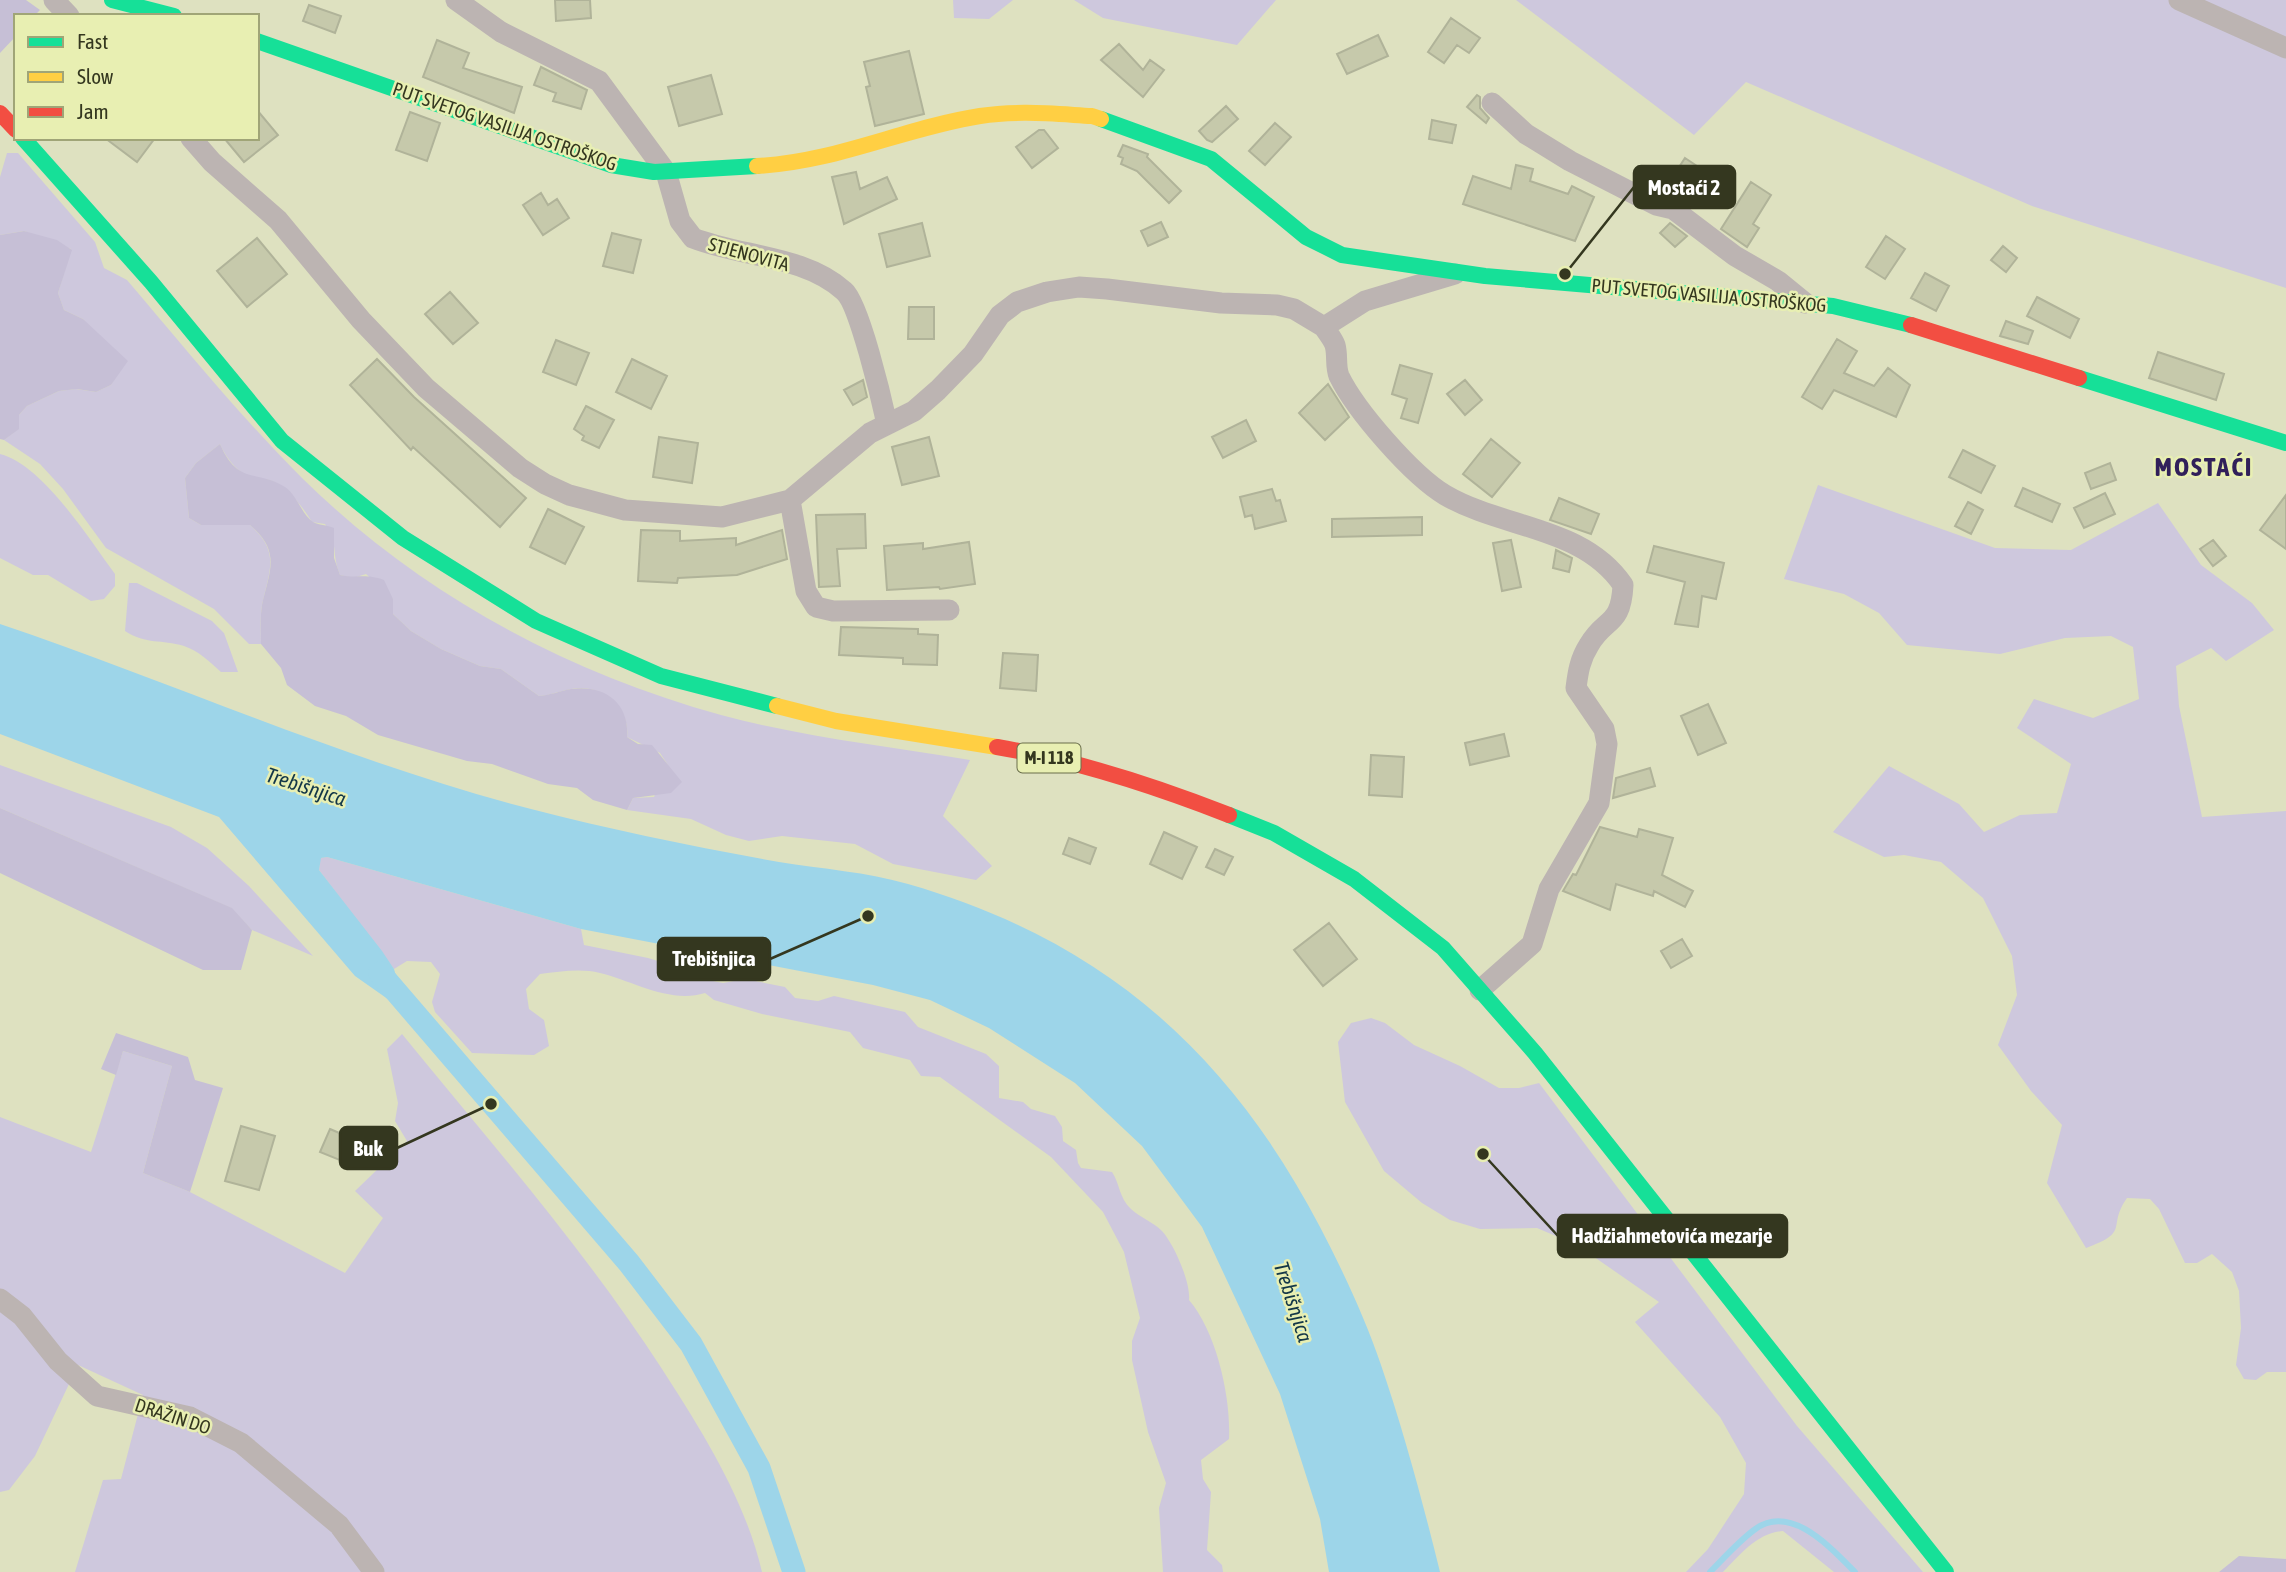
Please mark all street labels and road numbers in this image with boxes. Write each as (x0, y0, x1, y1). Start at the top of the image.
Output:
street label: PUT SVETOG VASILIJA OSTROŠKOG (390, 77, 620, 175)
street label: STJENOVITA (706, 233, 792, 275)
street label: PUT SVETOG VASILIJA OSTROŠKOG (1591, 274, 1827, 316)
road number: M-I 118 (1018, 744, 1080, 772)
street label: DRAŽIN DO (132, 1393, 214, 1439)

